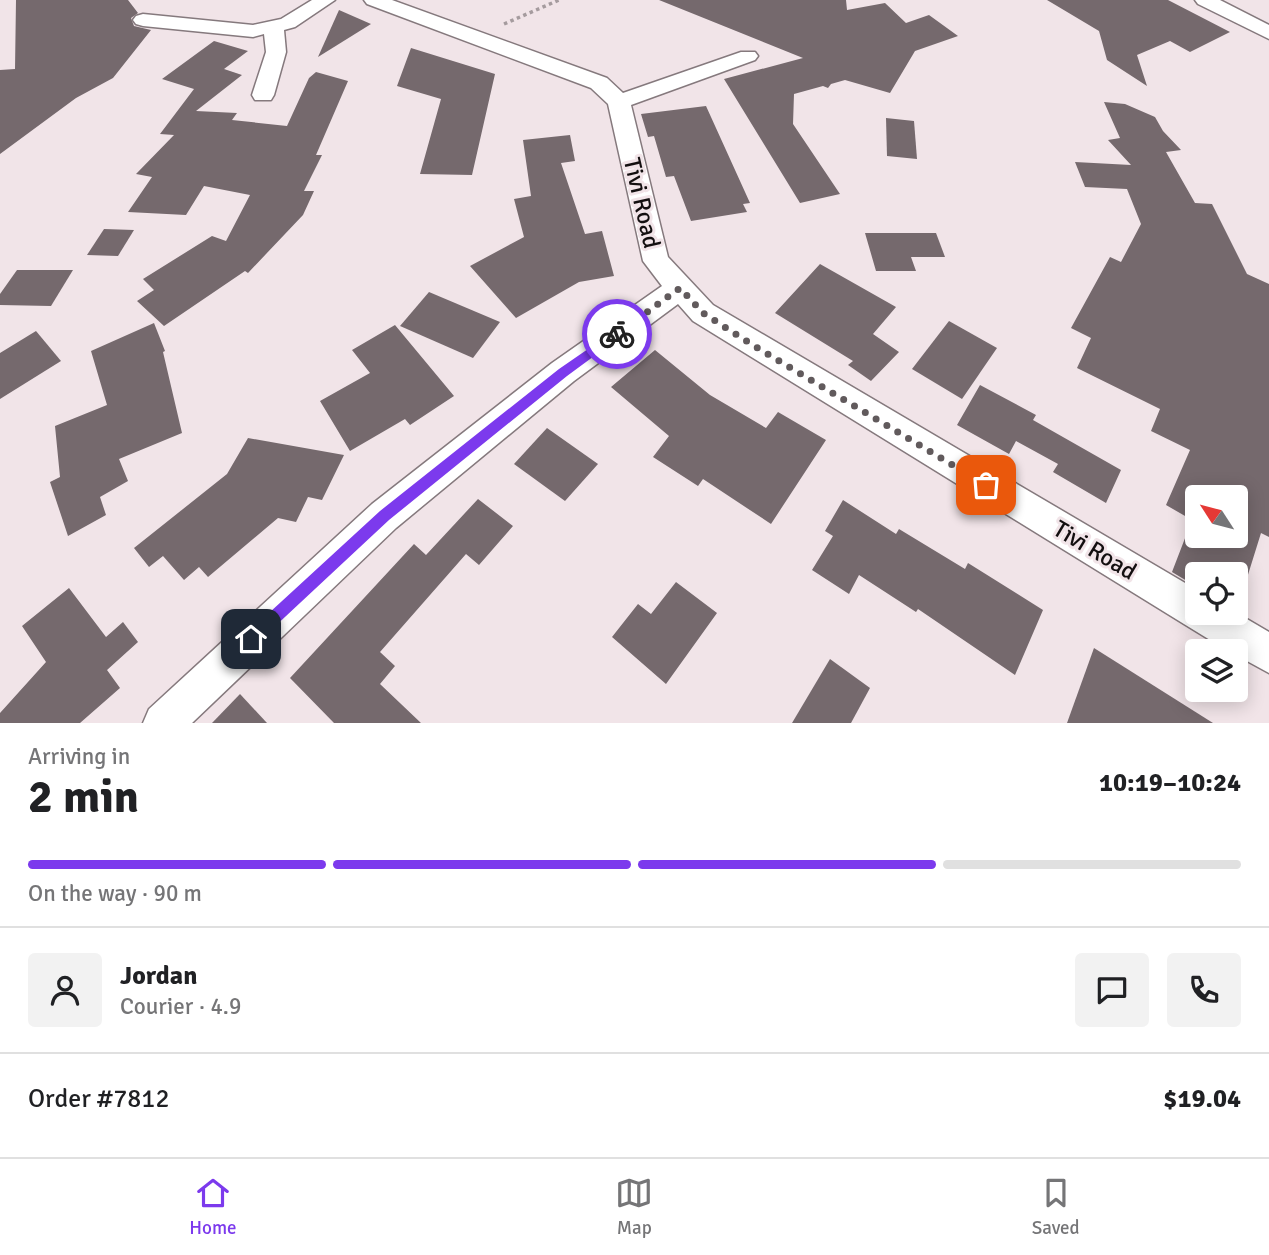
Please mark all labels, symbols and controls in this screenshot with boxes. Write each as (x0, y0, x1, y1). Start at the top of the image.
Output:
street label: Tivi Road (617, 155, 667, 251)
courier (582, 299, 652, 369)
icon: bike (598, 315, 636, 353)
pin (956, 455, 1016, 515)
icon: bag (967, 466, 1005, 504)
north arrow (1185, 485, 1248, 548)
map controls (1185, 485, 1248, 702)
street label: Tivi Road (1048, 513, 1142, 587)
button: locate (1185, 562, 1248, 625)
pin (221, 609, 281, 669)
icon: home (232, 620, 270, 658)
button: layers (1185, 639, 1248, 702)
text: Arriving in (28, 742, 130, 771)
text: 10:19–10:24 (1099, 767, 1241, 799)
text: 2 min (28, 769, 139, 825)
text: On the way · 90 m (28, 879, 202, 908)
button: person (28, 953, 102, 1027)
button: chat (1075, 953, 1149, 1027)
button: phone (1167, 953, 1241, 1027)
text: Jordan (120, 960, 197, 992)
text: Courier · 4.9 (120, 992, 241, 1021)
text: Order #7812 (28, 1083, 169, 1115)
text: $19.04 (1163, 1083, 1241, 1115)
tab: Home (189, 1174, 237, 1240)
tab: Map (615, 1174, 653, 1240)
tab: Saved (1032, 1174, 1080, 1240)

